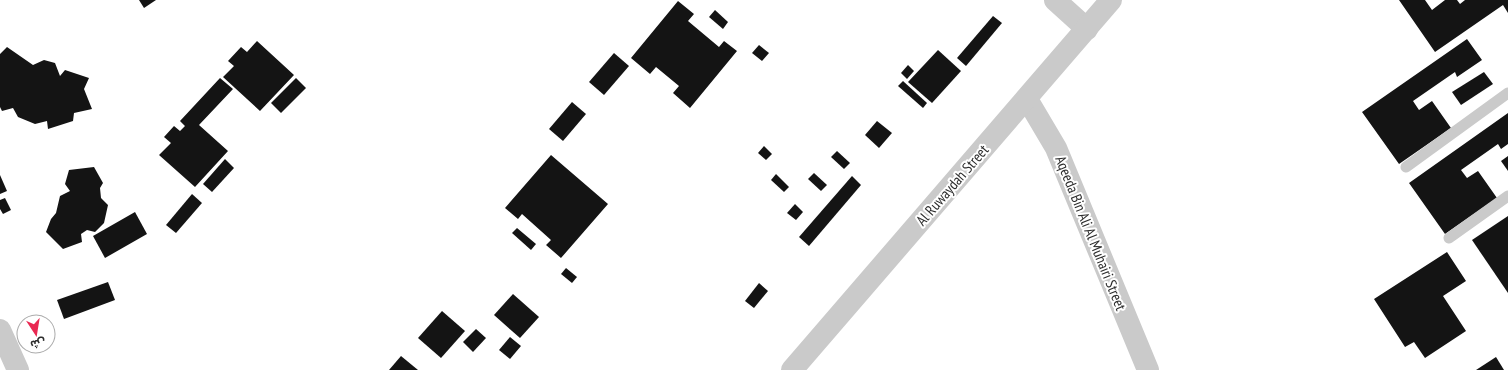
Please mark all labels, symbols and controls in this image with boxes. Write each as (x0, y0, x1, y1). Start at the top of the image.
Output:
street label: Al Ruwaydah Street (912, 141, 992, 229)
street label: Aqeeda Bin Ali Al Muhairi Street (1051, 153, 1131, 313)
north arrow (16, 314, 56, 354)
text: ش (29, 335, 47, 352)

